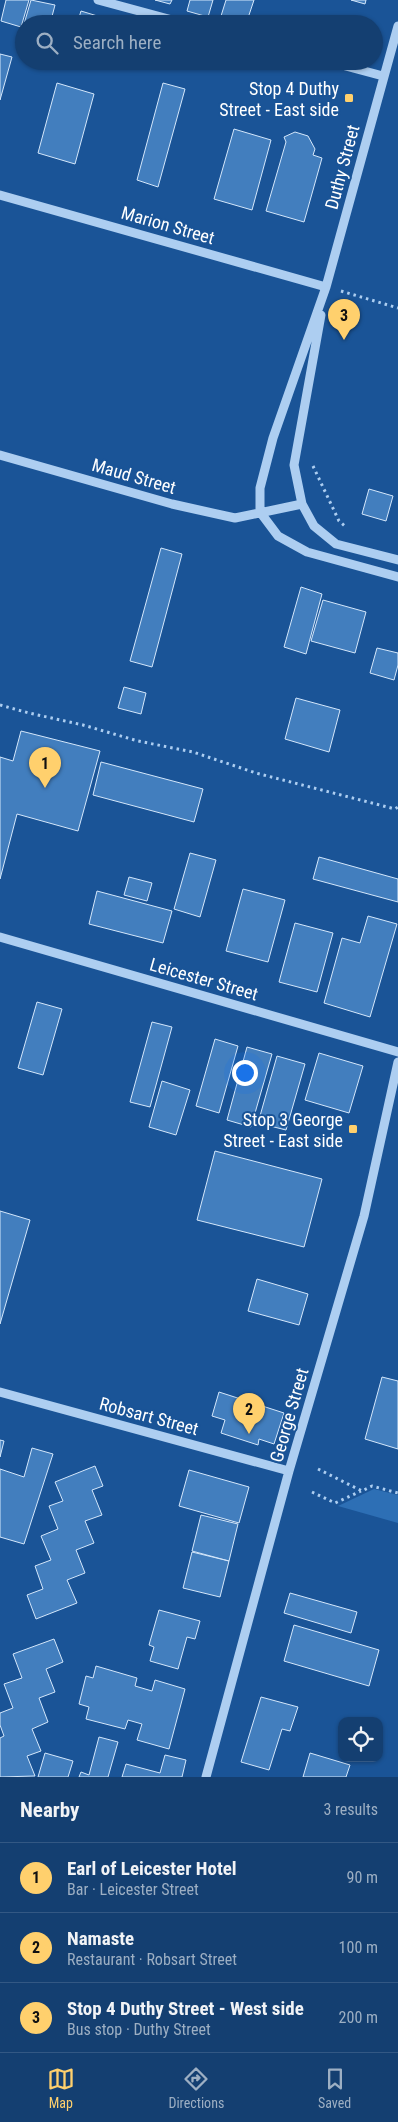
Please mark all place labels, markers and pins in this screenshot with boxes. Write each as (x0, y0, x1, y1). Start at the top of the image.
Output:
place label: Stop 4 Duthy Street - East side (219, 78, 339, 120)
marker: Stop 4 Duthy Street - East side (343, 92, 355, 104)
pin: 3 (328, 299, 360, 340)
pin: 1 (29, 747, 61, 788)
place label: Stop 3 George Street - East side (223, 1109, 343, 1151)
marker: Stop 3 George Street - East side (347, 1123, 359, 1135)
pin: 2 (233, 1393, 265, 1434)

